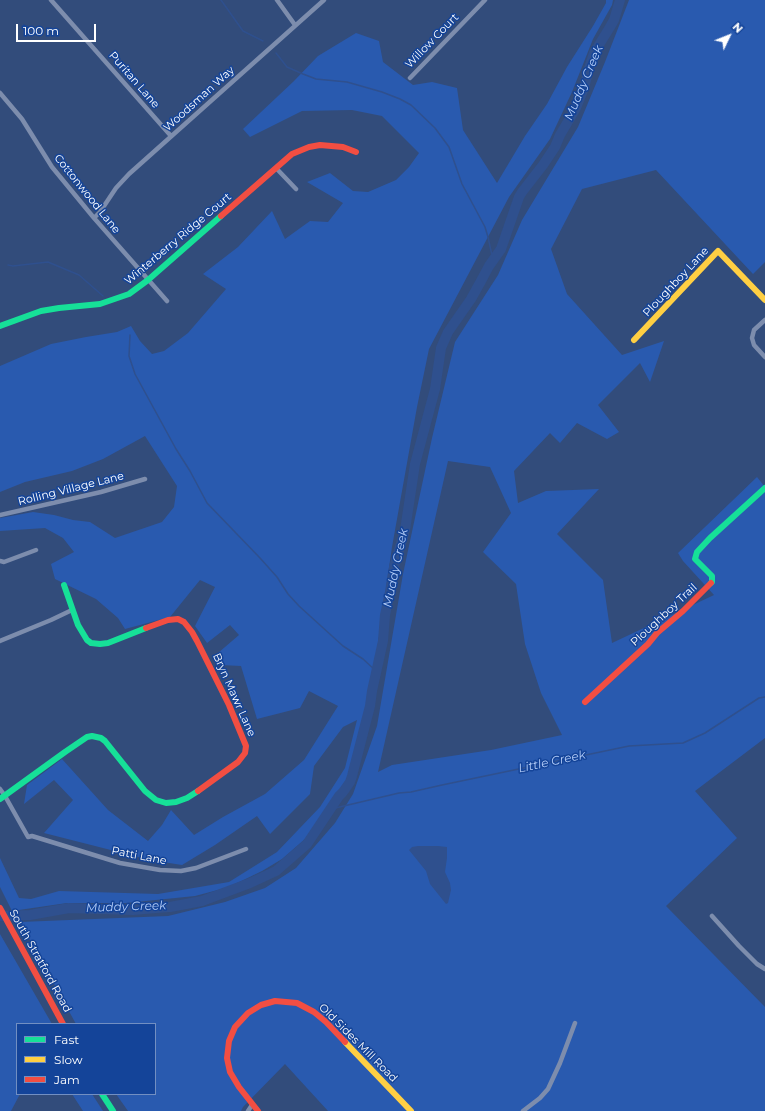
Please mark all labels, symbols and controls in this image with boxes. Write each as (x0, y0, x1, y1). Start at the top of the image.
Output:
street label: Willow Court (403, 11, 461, 71)
scale bar (18, 16, 98, 42)
north arrow (709, 16, 749, 56)
text: N (730, 20, 746, 36)
text: 100 m (23, 23, 59, 38)
water label: Muddy Creek (562, 43, 606, 123)
street label: Puritan Lane (106, 49, 162, 111)
street label: Woodsman Way (161, 64, 237, 134)
street label: Cottonwood Lane (51, 152, 123, 236)
street label: Winterberry Ridge Court (122, 190, 234, 288)
street label: Ploughboy Lane (640, 245, 712, 319)
street label: Rolling Village Lane (17, 469, 125, 509)
water label: Muddy Creek (381, 527, 411, 609)
street label: Ploughboy Trail (628, 581, 700, 649)
street label: Bryn Mawr Lane (210, 651, 258, 739)
water label: Little Creek (517, 748, 587, 776)
street label: Patti Lane (110, 844, 168, 868)
water label: Muddy Creek (86, 898, 166, 916)
street label: South Stratford Road (6, 907, 74, 1015)
street label: Old Sides Mill Road (316, 1001, 400, 1085)
legend (16, 1023, 156, 1095)
text: Fast (54, 1032, 79, 1047)
text: Slow (54, 1052, 83, 1067)
text: Jam (54, 1072, 80, 1087)

